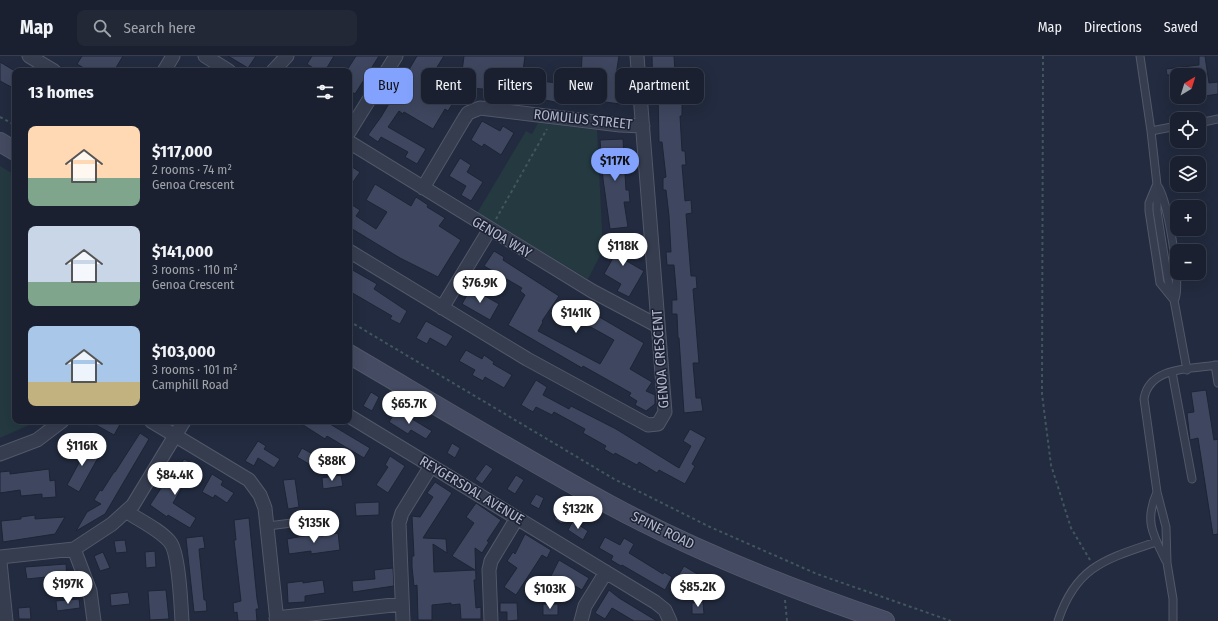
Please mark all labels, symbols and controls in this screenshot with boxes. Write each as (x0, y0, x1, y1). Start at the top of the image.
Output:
search box (77, 10, 357, 46)
text: Map (20, 16, 53, 39)
icon: search (91, 17, 113, 39)
text: Search here (123, 19, 196, 37)
text: Map (1038, 19, 1062, 36)
text: Directions (1084, 19, 1142, 36)
text: Saved (1164, 19, 1198, 36)
chip: Buy (364, 68, 413, 104)
chip: Rent (421, 68, 476, 104)
chip: Filters (484, 68, 546, 104)
chip: New (554, 68, 607, 104)
chip: Apartment (615, 68, 704, 104)
north arrow (1170, 68, 1206, 104)
map controls (1170, 68, 1206, 280)
icon: filters (314, 81, 336, 103)
text: 13 homes (28, 82, 94, 103)
street label: ROMULUS STREET (533, 106, 634, 133)
button: locate (1170, 112, 1206, 148)
text: $117,000 (152, 141, 213, 162)
icon: home (60, 142, 108, 190)
pin: $117K (587, 148, 643, 182)
text: $117K (600, 153, 630, 168)
button: layers (1170, 156, 1206, 192)
text: 2 rooms · 74 m² (152, 162, 232, 177)
text: Genoa Crescent (152, 177, 234, 192)
button: + (1170, 200, 1206, 236)
street label: GENOA WAY (469, 213, 535, 262)
pin: $118K (595, 233, 651, 267)
text: $118K (607, 238, 639, 253)
text: $141,000 (152, 241, 213, 262)
icon: home (60, 242, 108, 290)
button: − (1170, 244, 1206, 280)
text: 3 rooms · 110 m² (152, 262, 238, 277)
pin: $76.9K (447, 270, 513, 304)
text: $76.9K (462, 275, 498, 290)
text: Genoa Crescent (152, 277, 234, 292)
pin: $141K (548, 300, 604, 334)
text: $141K (561, 305, 591, 320)
street label: GENOA CRESCENT (649, 308, 672, 409)
text: $103,000 (152, 341, 216, 362)
icon: home (60, 342, 108, 390)
text: 3 rooms · 101 m² (152, 362, 237, 377)
text: Camphill Road (152, 377, 229, 392)
pin: $65.7K (376, 391, 442, 425)
text: $65.7K (391, 396, 427, 411)
pin: $116K (54, 433, 110, 467)
text: $116K (66, 438, 98, 453)
pin: $88K (308, 448, 356, 482)
text: $88K (318, 453, 346, 468)
street label: REYGERSDAL AVENUE (416, 453, 527, 529)
pin: $84.4K (142, 462, 208, 496)
text: $84.4K (157, 467, 193, 482)
pin: $132K (550, 496, 606, 530)
text: $132K (562, 501, 594, 516)
street label: SPINE ROAD (629, 508, 697, 553)
pin: $135K (286, 510, 342, 544)
text: $135K (298, 515, 330, 530)
pin: $197K (40, 571, 96, 605)
pin: $85.2K (665, 574, 731, 608)
text: $197K (52, 576, 84, 591)
pin: $103K (522, 576, 578, 610)
text: $85.2K (680, 579, 716, 594)
text: $103K (534, 581, 566, 596)

